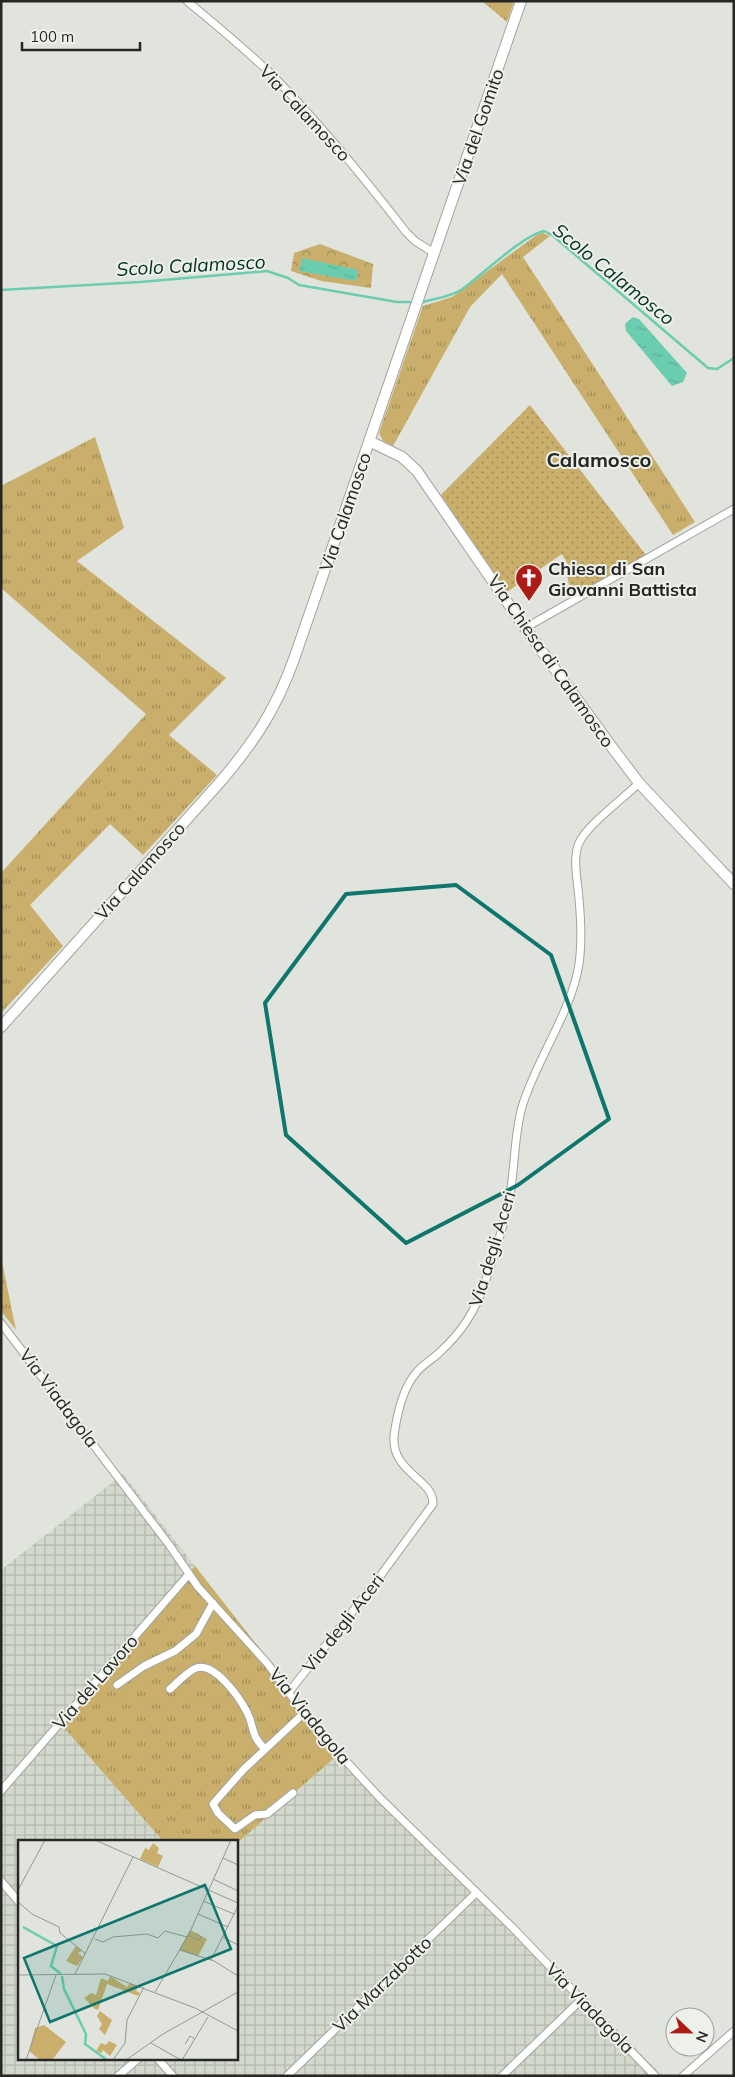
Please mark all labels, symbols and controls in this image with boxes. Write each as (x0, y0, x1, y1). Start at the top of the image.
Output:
scale bar (22, 20, 140, 52)
text: 100 m (30, 27, 74, 46)
street label: Via Calamosco (254, 60, 356, 166)
street label: Via del Gomito (447, 66, 509, 188)
water label: Scolo Calamosco (548, 218, 680, 330)
water label: Scolo Calamosco (116, 249, 266, 281)
district label: Calamosco (547, 447, 652, 472)
street label: Via Calamosco (314, 450, 376, 574)
place label: Chiesa di San Giovanni Battista (548, 557, 697, 601)
church icon: Chiesa di San Giovanni Battista (514, 563, 544, 602)
street label: Via Chiesa di Calamosco (483, 570, 619, 752)
street label: Via Calamosco (90, 817, 190, 925)
street label: Via degli Aceri (464, 1188, 520, 1310)
street label: Via Viadagola (14, 1344, 104, 1452)
street label: Via degli Aceri (297, 1569, 389, 1677)
street label: Via del Lavoro (47, 1630, 143, 1734)
street label: Via Viadagola (264, 1663, 356, 1769)
inset map (18, 1840, 238, 2060)
street label: Via Marzabotto (328, 1931, 436, 2037)
street label: Via Viadagola (541, 1958, 639, 2058)
north arrow (665, 2007, 715, 2057)
text: N (692, 2029, 712, 2045)

